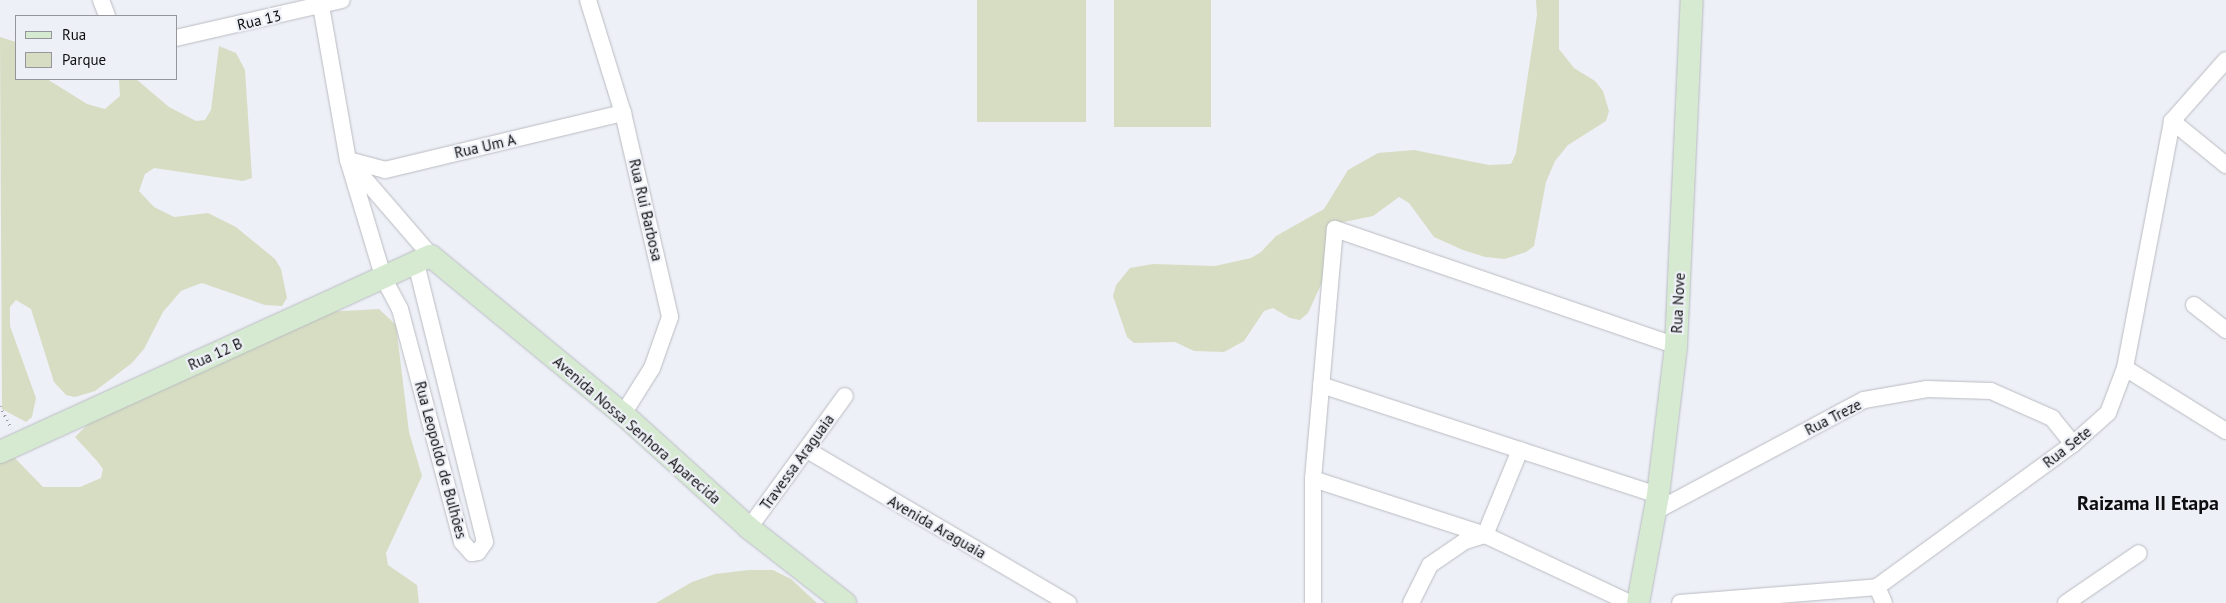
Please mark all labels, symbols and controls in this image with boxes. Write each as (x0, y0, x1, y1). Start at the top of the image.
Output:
street label: Rua 13 (235, 6, 283, 34)
legend (15, 15, 178, 80)
text: Rua (62, 25, 86, 44)
text: Parque (62, 50, 106, 69)
street label: Rua Um A (452, 130, 518, 162)
street label: Rua Rui Barbosa (625, 157, 667, 263)
street label: Rua Nove (1667, 272, 1689, 334)
street label: Rua 12 B (185, 334, 245, 374)
street label: Avenida Nossa Senhora Aparecida (549, 352, 725, 508)
street label: Rua Leopoldo de Bulhões (411, 379, 471, 541)
street label: Rua Treze (1801, 395, 1865, 439)
street label: Travessa Araguaia (756, 410, 838, 514)
street label: Rua Sete (2039, 423, 2095, 471)
street label: Avenida Araguaia (884, 491, 990, 563)
district label: Raizama II Etapa (2077, 491, 2219, 515)

